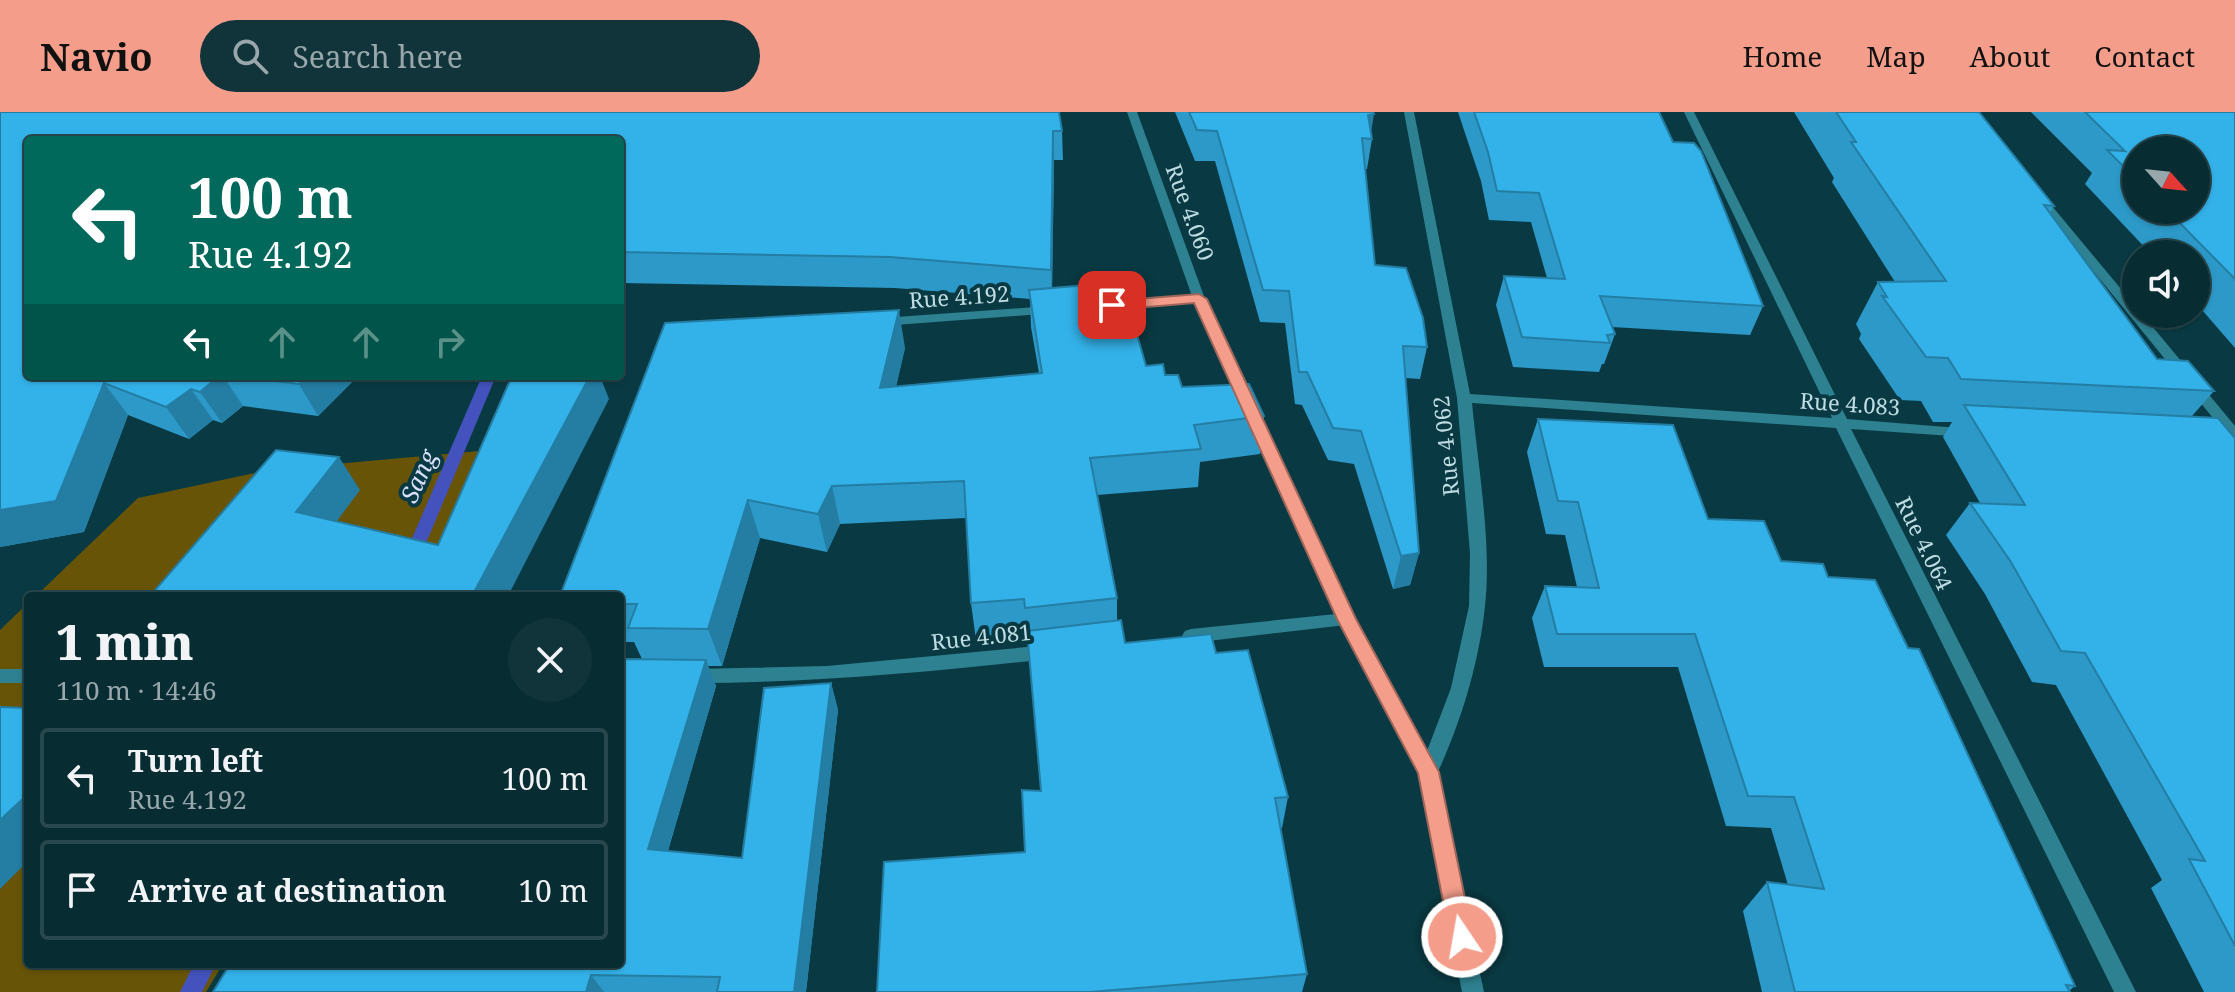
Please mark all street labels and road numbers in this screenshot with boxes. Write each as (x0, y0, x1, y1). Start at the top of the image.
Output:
street label: Rue 4.060 (1160, 160, 1222, 264)
street label: Rue 4.192 (908, 278, 1010, 314)
street label: Rue 4.083 (1799, 385, 1901, 421)
street label: Rue 4.062 (1425, 394, 1465, 498)
street label: Rue 4.064 (1889, 491, 1961, 595)
street label: Rue 4.081 (929, 616, 1033, 656)

